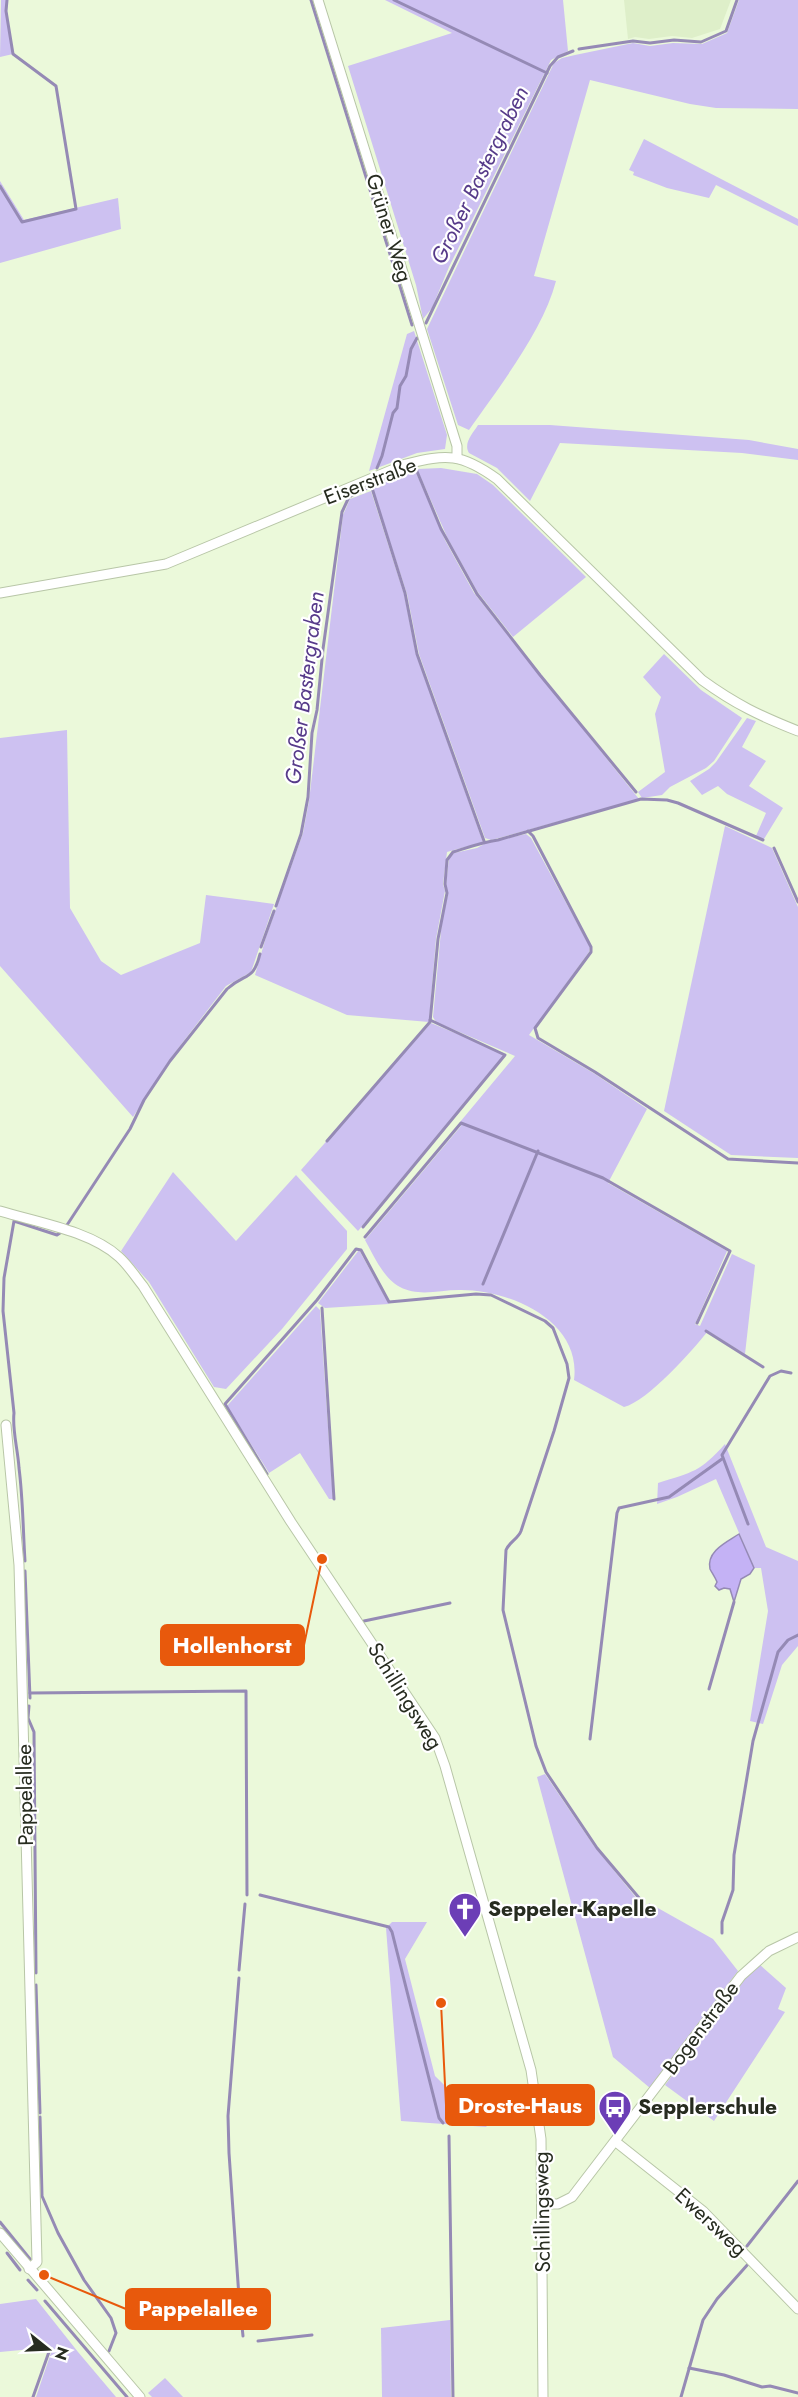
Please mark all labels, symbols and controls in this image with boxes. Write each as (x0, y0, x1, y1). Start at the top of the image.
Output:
water label: Großer Bastergraben (422, 81, 536, 269)
street label: Grüner Weg (358, 170, 420, 286)
street label: Eiserstraße (319, 450, 421, 512)
water label: Großer Bastergraben (276, 590, 332, 786)
callout: Hollenhorst (161, 1625, 304, 1665)
text: Hollenhorst (173, 1629, 291, 1661)
street label: Schillingsweg (360, 1637, 450, 1755)
street label: Pappelallee (9, 1744, 41, 1846)
church icon: Seppeler-Kapelle (447, 1891, 483, 1938)
place label: Seppeler-Kapelle (488, 1894, 656, 1924)
street label: Bogenstraße (656, 1975, 746, 2081)
callout: Droste-Haus (446, 2085, 594, 2125)
text: Droste-Haus (458, 2089, 582, 2121)
bus stop icon: Sepplerschule (597, 2089, 633, 2136)
place label: Sepplerschule (638, 2092, 777, 2122)
street label: Schillingsweg (526, 2151, 558, 2273)
street label: Ewersweg (668, 2181, 754, 2263)
callout: Pappelallee (126, 2289, 270, 2329)
text: Pappelallee (138, 2292, 258, 2324)
north arrow (18, 2319, 78, 2379)
text: N (49, 2344, 75, 2363)

